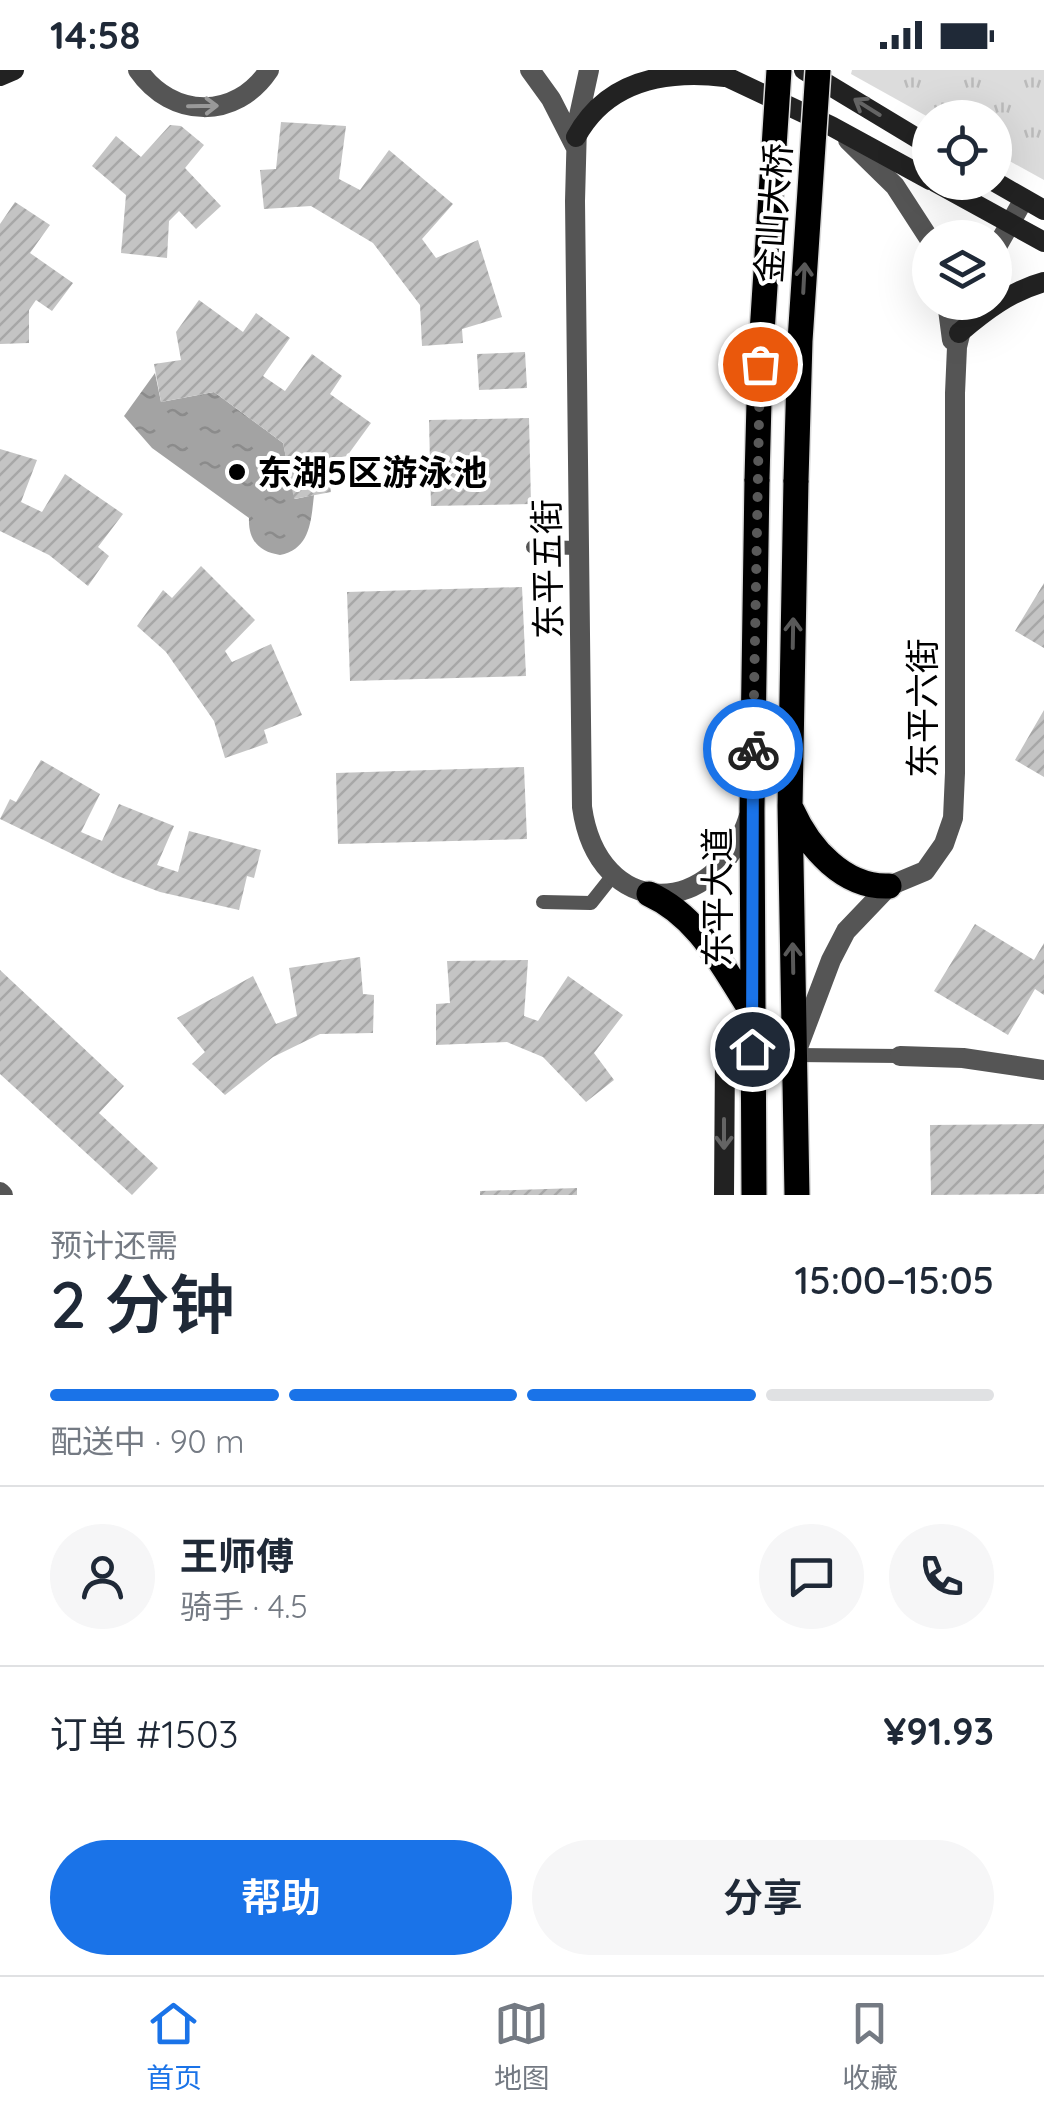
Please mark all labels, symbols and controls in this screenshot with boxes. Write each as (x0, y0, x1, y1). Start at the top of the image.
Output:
text: 14:58 (50, 11, 140, 59)
one-way arrow (187, 97, 219, 116)
one-way arrow (854, 97, 882, 118)
map controls (912, 100, 1012, 320)
button: locate (912, 100, 1012, 200)
street label: 金山大桥 (746, 142, 800, 284)
button: layers (912, 220, 1012, 320)
one-way arrow (795, 263, 814, 295)
pin (718, 322, 803, 407)
icon: bag (733, 337, 788, 392)
place label: 东湖5区游泳池 (257, 450, 487, 494)
marker: 东湖5区游泳池 (226, 461, 248, 483)
street label: 东平五街 (524, 499, 570, 639)
one-way arrow (784, 617, 802, 650)
street label: 东平六街 (900, 638, 944, 778)
courier (703, 699, 803, 799)
icon: bike (726, 722, 781, 777)
street label: 东平大道 (695, 827, 739, 967)
one-way arrow (784, 942, 803, 974)
pin (710, 1007, 795, 1092)
icon: home (725, 1022, 780, 1077)
one-way arrow (714, 1118, 734, 1150)
text: 预计还需 (50, 1225, 178, 1265)
text: 15:00–15:05 (795, 1256, 994, 1304)
text: 2 分钟 (50, 1263, 235, 1344)
text: 配送中 · 90 m (50, 1421, 245, 1461)
button: person (50, 1524, 155, 1629)
button: chat (759, 1524, 864, 1629)
button: phone (889, 1524, 994, 1629)
text: 王师傅 (180, 1532, 294, 1580)
text: 骑手 · 4.5 (180, 1586, 308, 1626)
text: ¥91.93 (884, 1707, 994, 1755)
text: 订单 #1503 (50, 1710, 239, 1758)
button: 帮助 (50, 1840, 512, 1955)
button: 分享 (532, 1840, 994, 1955)
tab: 首页 (146, 1996, 202, 2096)
tab: 地图 (494, 1996, 550, 2096)
tab: 收藏 (842, 1996, 898, 2096)

